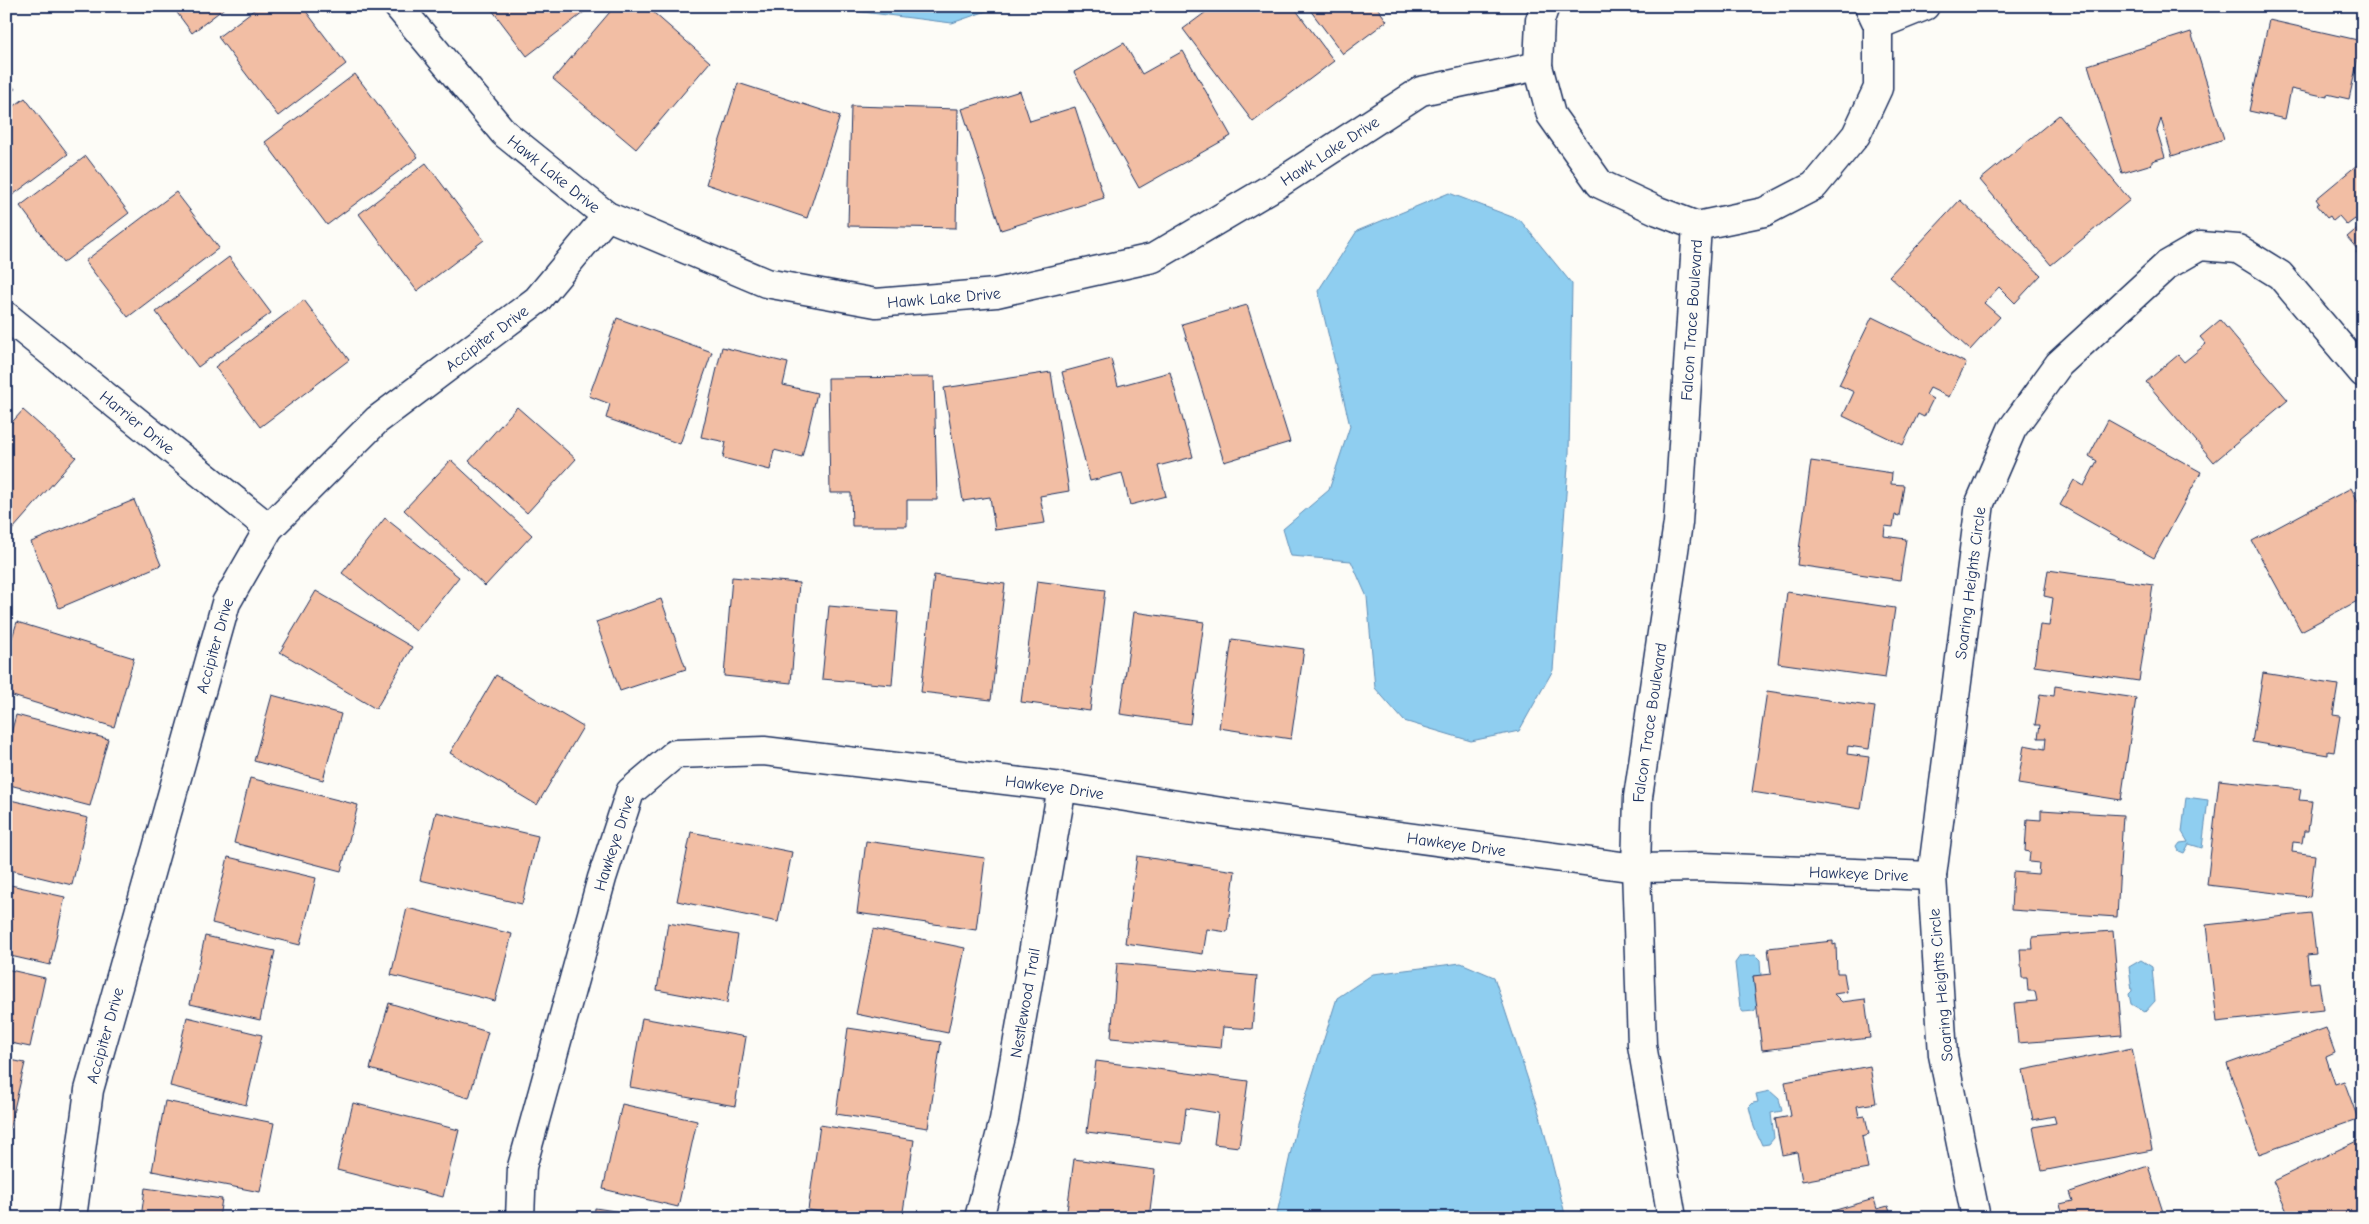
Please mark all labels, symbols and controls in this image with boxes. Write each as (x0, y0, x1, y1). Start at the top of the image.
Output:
street label: Hawk Lake Drive (1277, 113, 1383, 190)
street label: Hawk Lake Drive (504, 132, 604, 217)
street label: Falcon Trace Boulevard (1678, 239, 1706, 401)
street label: Hawk Lake Drive (886, 284, 1003, 312)
street label: Accipiter Drive (442, 302, 532, 376)
street label: Harrier Drive (96, 387, 178, 458)
street label: Soaring Heights Circle (1952, 506, 1989, 661)
street label: Accipiter Drive (193, 594, 237, 696)
street label: Falcon Trace Boulevard (1630, 641, 1670, 803)
street label: Hawkeye Drive (1004, 772, 1105, 803)
street label: Hawkeye Drive (591, 793, 638, 893)
street label: Hawkeye Drive (1406, 829, 1507, 860)
street label: Hawkeye Drive (1809, 863, 1909, 885)
street label: Soaring Heights Circle (1925, 908, 1957, 1062)
street label: Nestlewood Trail (1007, 947, 1044, 1059)
street label: Accipiter Drive (83, 985, 127, 1086)

